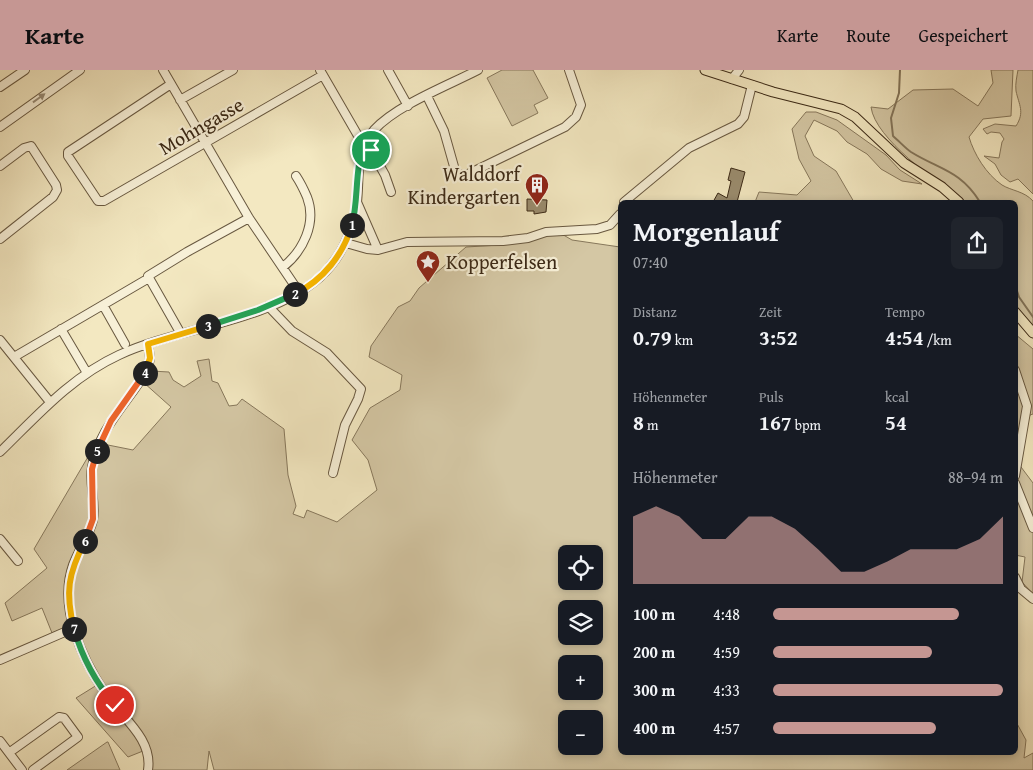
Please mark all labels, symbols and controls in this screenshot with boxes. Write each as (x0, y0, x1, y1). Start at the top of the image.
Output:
text: Karte (25, 18, 84, 53)
text: Karte (777, 22, 818, 49)
text: Route (846, 22, 891, 49)
text: Gespeichert (919, 22, 1008, 49)
street label: Mohngasse (153, 90, 249, 162)
one-way arrow (32, 92, 45, 103)
pin (350, 129, 392, 171)
icon: arrive (357, 136, 385, 164)
place label: Walddorf Kindergarten (408, 159, 523, 211)
building icon: Walddorf Kindergarten (524, 172, 550, 206)
text: Morgenlauf (633, 210, 779, 251)
pin: 1 (340, 212, 364, 238)
text: 1 (349, 215, 356, 235)
button: share (951, 217, 1003, 269)
place label: Kopperfelsen (446, 247, 557, 276)
place icon: Kopperfelsen (415, 249, 441, 283)
text: 07:40 (633, 250, 668, 274)
pin: 2 (282, 282, 308, 306)
text: 2 (292, 284, 299, 304)
text: Distanz (633, 302, 677, 322)
text: Zeit (759, 302, 782, 322)
text: Tempo (885, 302, 925, 322)
pin: 3 (196, 314, 220, 338)
text: 3 (205, 316, 212, 336)
text: 0.79 (633, 322, 672, 353)
text: 3:52 (759, 322, 798, 353)
text: 4:54 (885, 322, 924, 353)
text: km (672, 330, 693, 350)
text: /km (924, 330, 952, 350)
pin: 4 (132, 360, 158, 386)
text: 4 (142, 363, 149, 383)
text: Höhenmeter (633, 387, 707, 407)
text: Puls (759, 387, 784, 407)
text: kcal (885, 387, 909, 407)
text: 8 (633, 407, 644, 438)
text: 167 (759, 407, 792, 438)
text: 54 (885, 407, 907, 438)
text: m (644, 415, 658, 435)
text: bpm (792, 415, 821, 435)
pin: 5 (84, 438, 110, 464)
text: 5 (94, 441, 101, 461)
text: Höhenmeter (633, 465, 718, 489)
text: 88–94 m (948, 465, 1003, 489)
pin: 6 (72, 528, 98, 554)
text: 6 (82, 531, 89, 551)
map controls (558, 545, 603, 755)
button: locate (558, 545, 603, 590)
button: layers (558, 600, 603, 645)
text: 100 m (633, 602, 675, 626)
text: 4:48 (713, 602, 740, 626)
pin: 7 (62, 616, 86, 642)
text: 7 (71, 619, 78, 639)
text: 200 m (633, 640, 675, 664)
text: 4:59 (713, 640, 740, 664)
button: + (558, 655, 603, 700)
text: 300 m (633, 678, 675, 702)
text: 4:33 (713, 678, 740, 702)
pin (94, 684, 136, 726)
icon: check (101, 691, 129, 719)
button: − (558, 710, 603, 755)
text: 400 m (633, 716, 675, 740)
text: 4:57 (713, 716, 740, 740)

